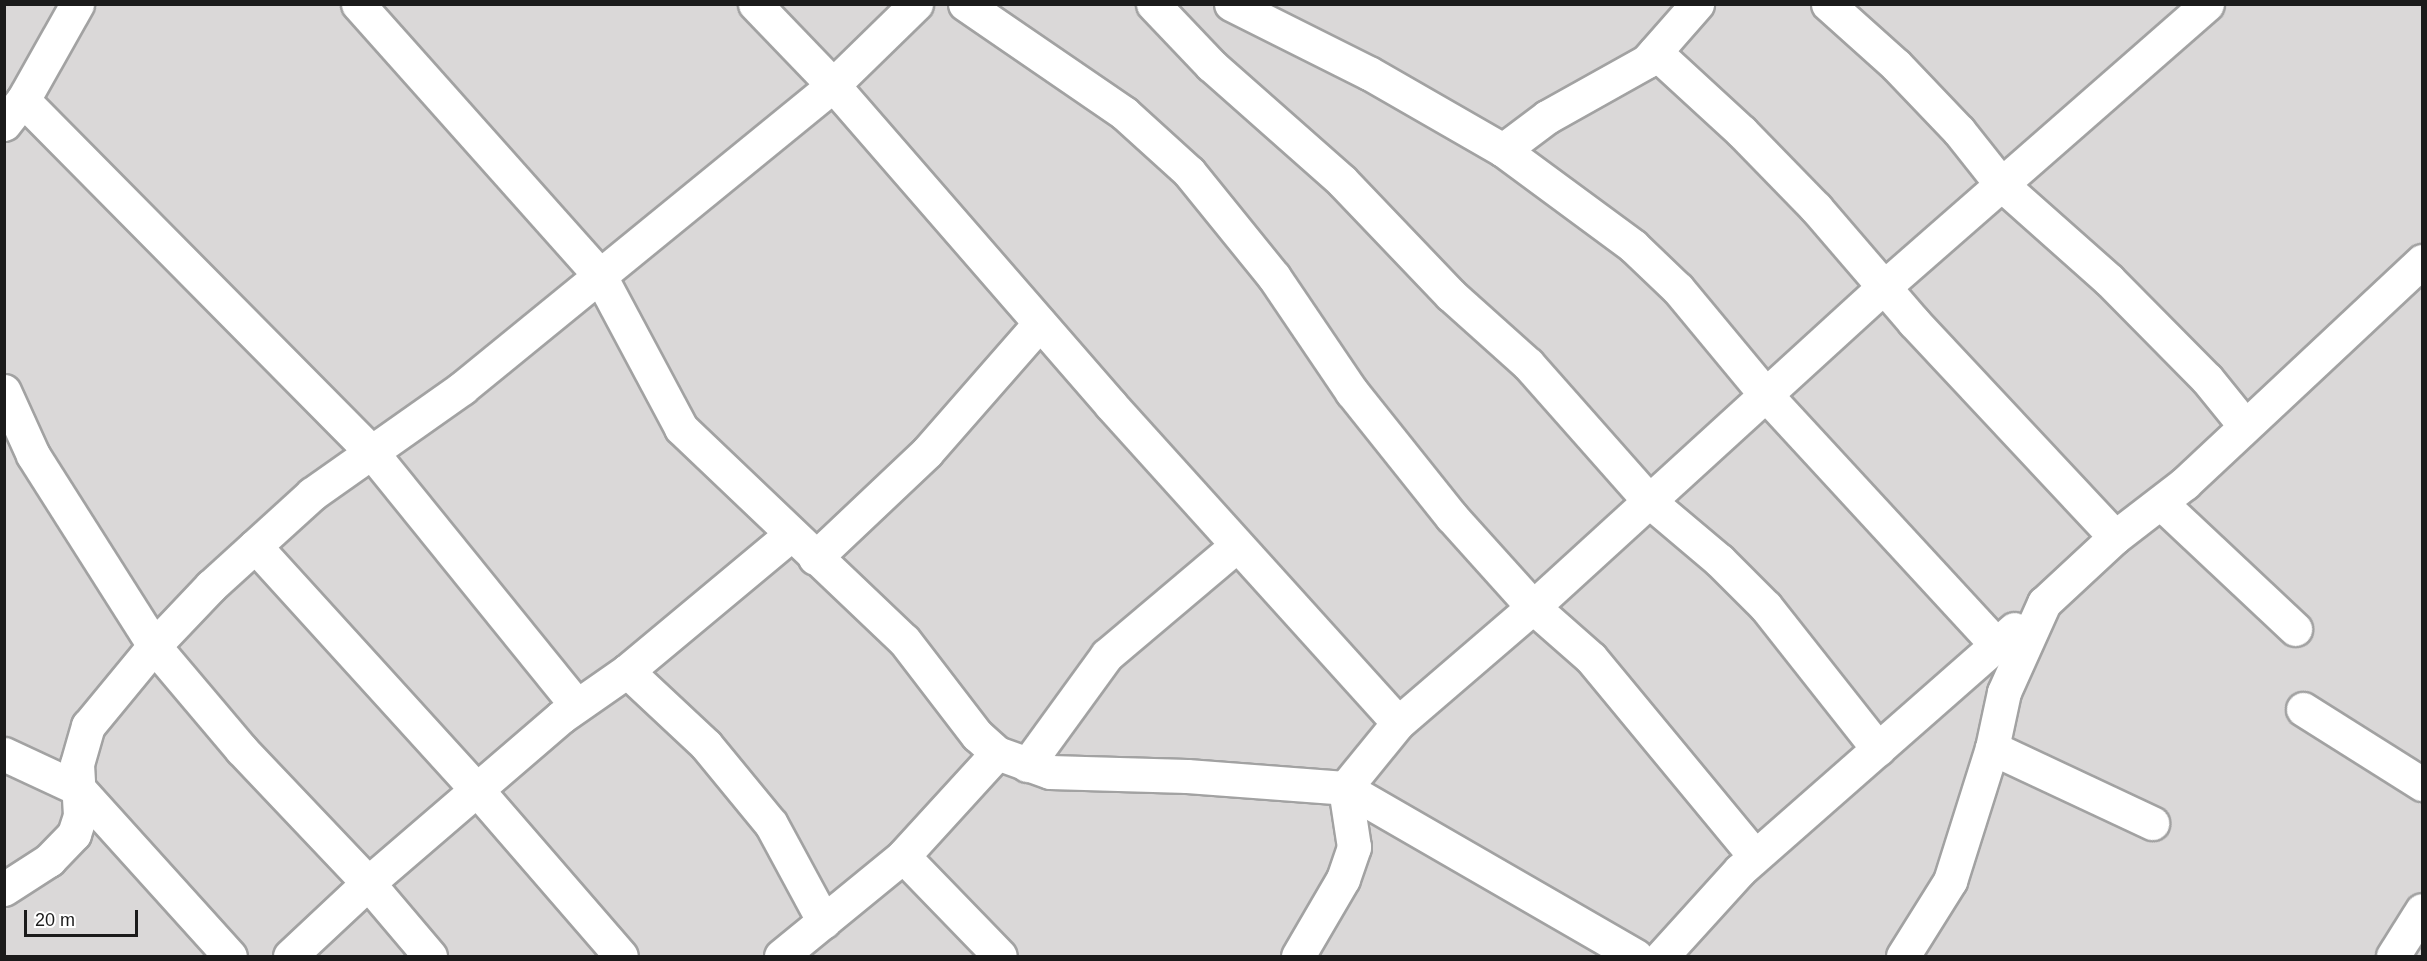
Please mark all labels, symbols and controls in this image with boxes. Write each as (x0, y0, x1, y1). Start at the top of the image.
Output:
scale bar (27, 898, 141, 936)
text: 20 m (35, 910, 75, 930)

